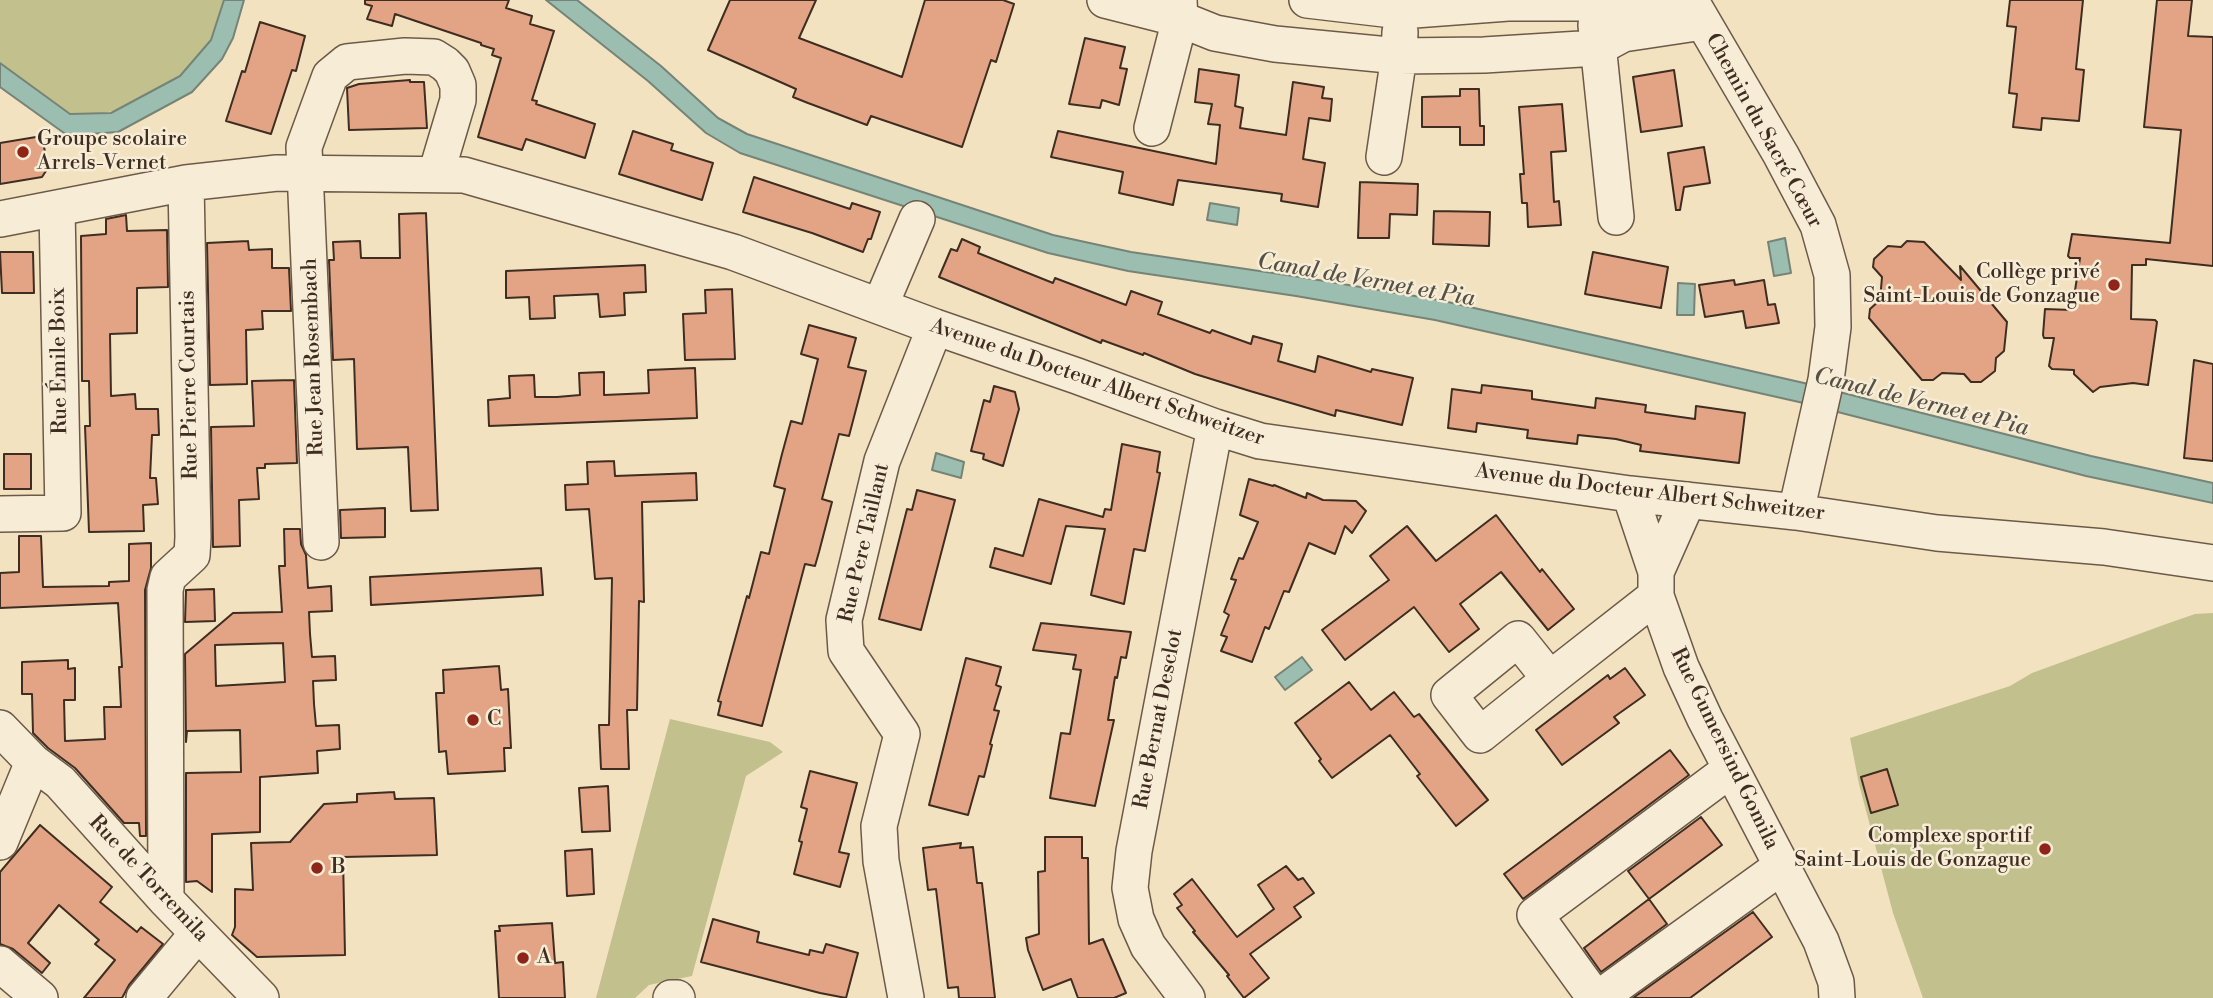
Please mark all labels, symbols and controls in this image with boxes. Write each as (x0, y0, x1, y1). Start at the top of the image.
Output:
street label: Chemin du Sacré Cœur (1699, 29, 1827, 233)
place label: Groupe scolaire Arrels-Vernet (37, 127, 187, 177)
marker: Groupe scolaire Arrels-Vernet (15, 144, 31, 160)
water label: Canal de Vernet et Pia (1255, 248, 1477, 314)
street label: Rue Jean Rosembach (298, 257, 330, 457)
place label: Collège privé Saint-Louis de Gonzague (1863, 260, 2100, 310)
marker: Collège privé Saint-Louis de Gonzague (2106, 277, 2122, 293)
street label: Rue Émile Boix (46, 288, 74, 434)
street label: Rue Pierre Courtais (176, 290, 204, 480)
street label: Avenue du Docteur Albert Schweitzer (926, 314, 1268, 452)
water label: Canal de Vernet et Pia (1811, 363, 2031, 443)
street label: Avenue du Docteur Albert Schweitzer (1474, 459, 1826, 527)
street label: Rue Pere Taillant (834, 461, 896, 625)
street label: Rue Bernat Desclot (1129, 627, 1189, 811)
street label: Rue Gumersind Gomila (1664, 644, 1784, 854)
place label: C (487, 707, 501, 733)
marker: C (465, 712, 481, 728)
street label: Rue de Torremila (83, 810, 213, 948)
place label: Complexe sportif Saint-Louis de Gonzague (1794, 824, 2031, 874)
marker: Complexe sportif Saint-Louis de Gonzague (2037, 841, 2053, 857)
place label: B (331, 855, 346, 881)
marker: B (309, 860, 325, 876)
place label: A (537, 945, 551, 971)
marker: A (515, 950, 531, 966)

